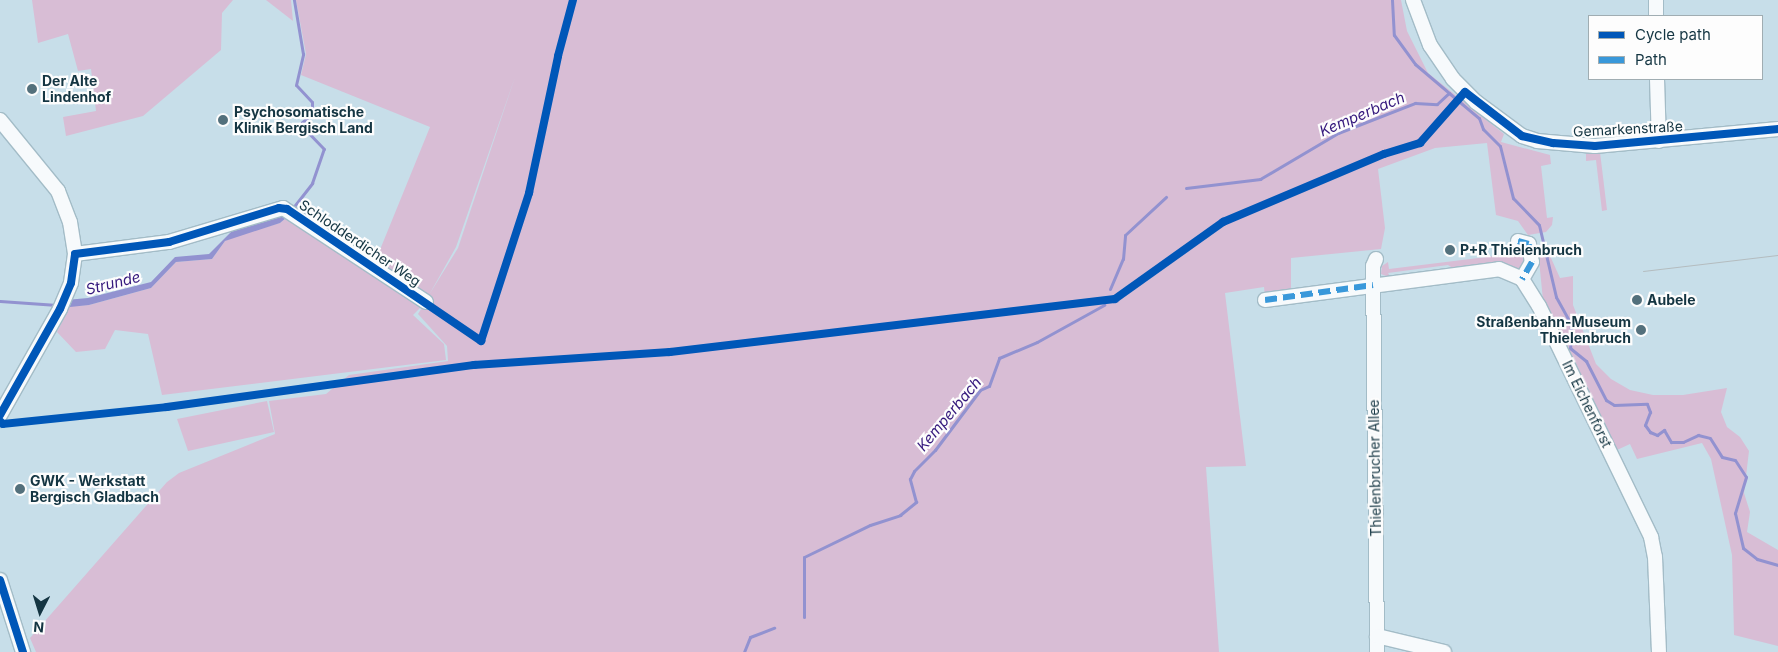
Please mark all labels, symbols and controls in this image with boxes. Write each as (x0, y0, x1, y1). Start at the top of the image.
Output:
legend (1588, 15, 1763, 80)
text: Cycle path (1635, 25, 1711, 44)
text: Path (1635, 50, 1667, 69)
place label: Der Alte Lindenhof (42, 73, 111, 105)
marker: Der Alte Lindenhof (26, 83, 38, 95)
water label: Kemperbach (1317, 88, 1407, 140)
place label: Psychosomatische Klinik Bergisch Land (234, 104, 373, 136)
marker: Psychosomatische Klinik Bergisch Land (216, 113, 230, 127)
street label: Gemarkenstraße (1573, 118, 1683, 140)
street label: Schlodderdicher Weg (296, 196, 424, 290)
place label: P+R Thielenbruch (1460, 242, 1582, 258)
marker: P+R Thielenbruch (1444, 244, 1456, 256)
water label: Strunde (84, 268, 142, 298)
place label: Aubele (1647, 292, 1695, 308)
marker: Aubele (1631, 294, 1643, 306)
place label: Straßenbahn-Museum Thielenbruch (1476, 314, 1631, 347)
marker: Straßenbahn-Museum Thielenbruch (1635, 324, 1647, 336)
street label: Im Eichenforst (1559, 358, 1615, 450)
water label: Kemperbach (913, 373, 985, 455)
street label: Thielenbrucher Allee (1365, 399, 1385, 537)
place label: GWK - Werkstatt Bergisch Gladbach (30, 473, 159, 506)
marker: GWK - Werkstatt Bergisch Gladbach (14, 483, 26, 495)
north arrow (15, 587, 65, 637)
text: N (33, 619, 45, 636)

